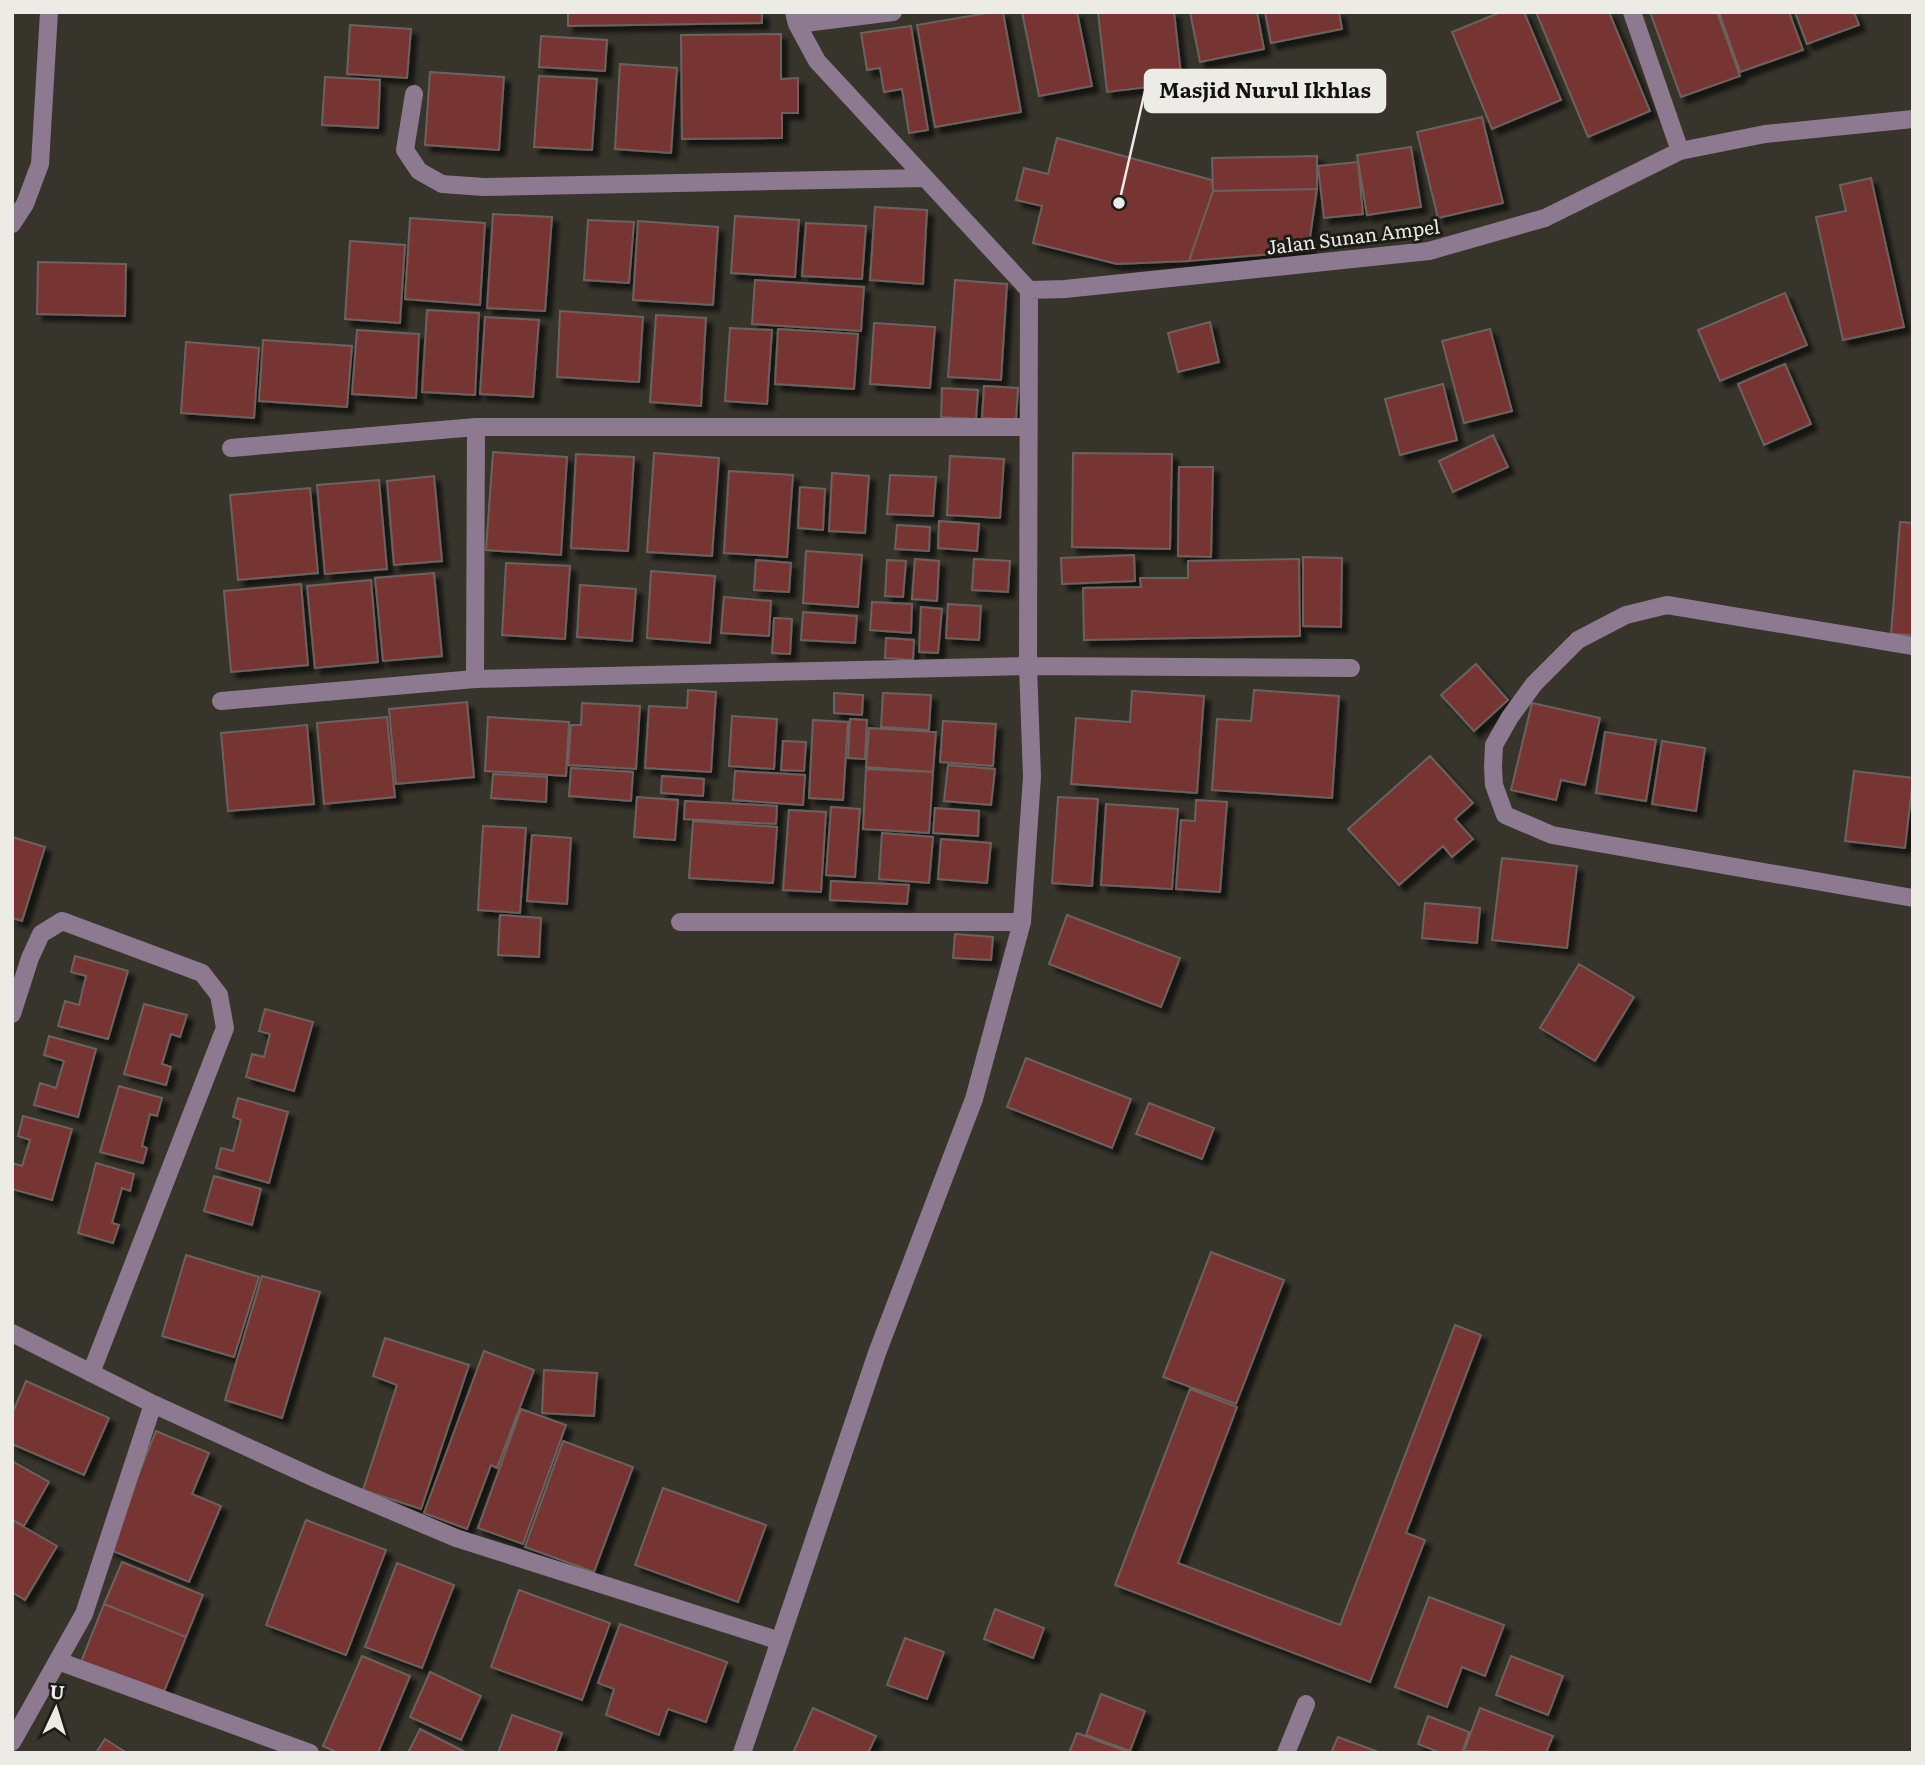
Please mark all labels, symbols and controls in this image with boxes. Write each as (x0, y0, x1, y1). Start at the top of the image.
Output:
callout: Masjid Nurul Ikhlas (1145, 70, 1385, 112)
text: Masjid Nurul Ikhlas (1159, 73, 1371, 104)
street label: Jalan Sunan Ampel (1265, 211, 1441, 261)
north arrow (21, 1674, 91, 1744)
text: U (49, 1677, 66, 1706)

